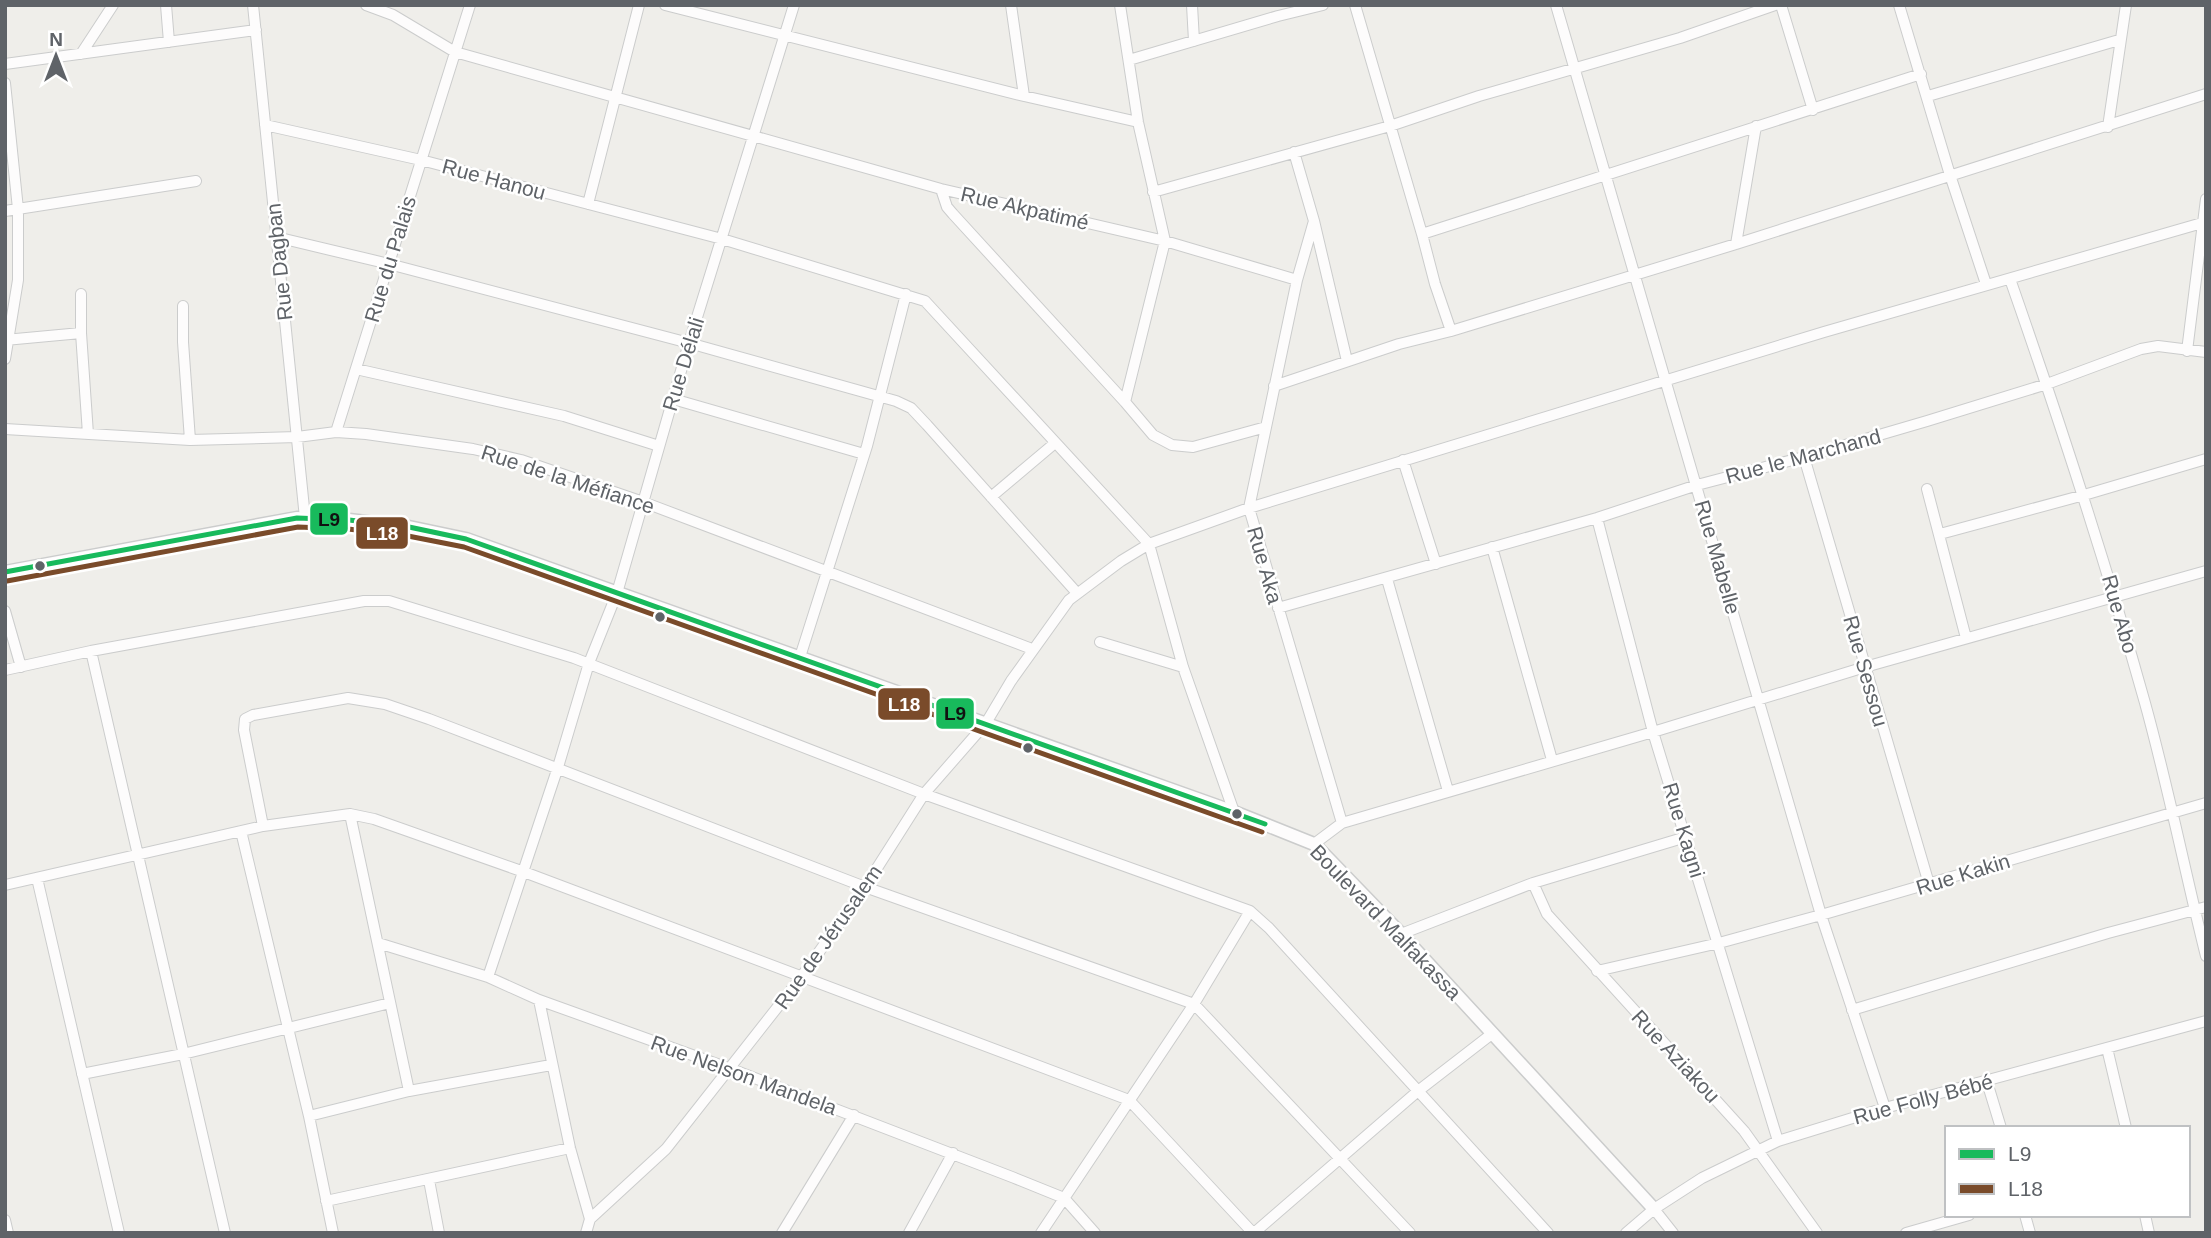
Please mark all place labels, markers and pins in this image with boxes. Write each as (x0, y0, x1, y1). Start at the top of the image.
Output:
unlabelled marker (33, 559, 47, 573)
unlabelled marker (653, 610, 667, 624)
unlabelled marker (1021, 741, 1035, 755)
unlabelled marker (1230, 807, 1244, 821)

